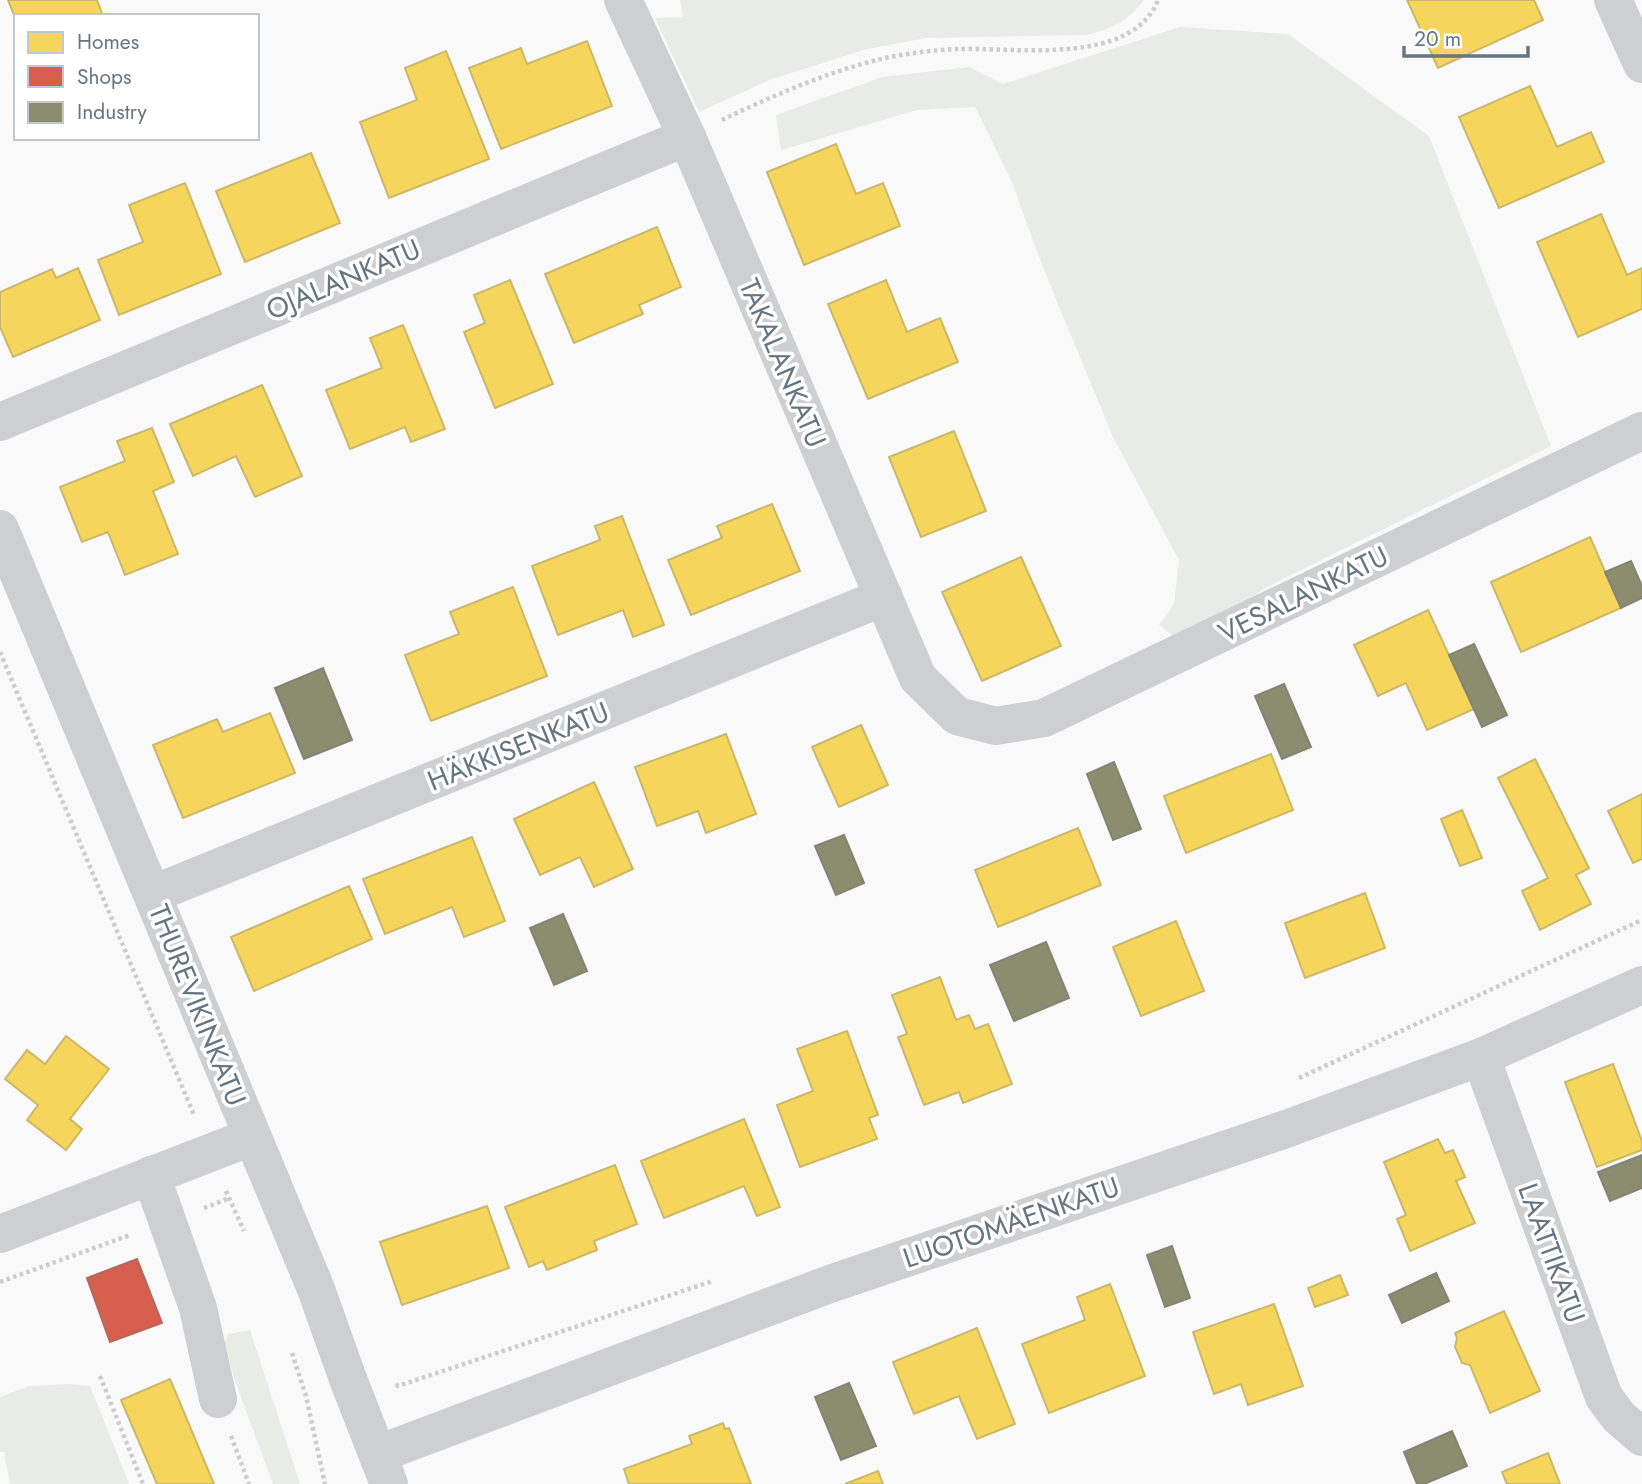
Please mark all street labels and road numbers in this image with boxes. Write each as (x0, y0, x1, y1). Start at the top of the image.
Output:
street label: OJALANKATU (260, 229, 427, 330)
street label: TAKALANKATU (729, 273, 836, 454)
street label: VESALANKATU (1211, 536, 1395, 653)
street label: HÄKKISENKATU (421, 691, 615, 801)
street label: THUREVIKINKATU (138, 898, 257, 1112)
street label: LUOTOMÄENKATU (897, 1166, 1125, 1279)
street label: LAATTIKATU (1507, 1178, 1596, 1329)

